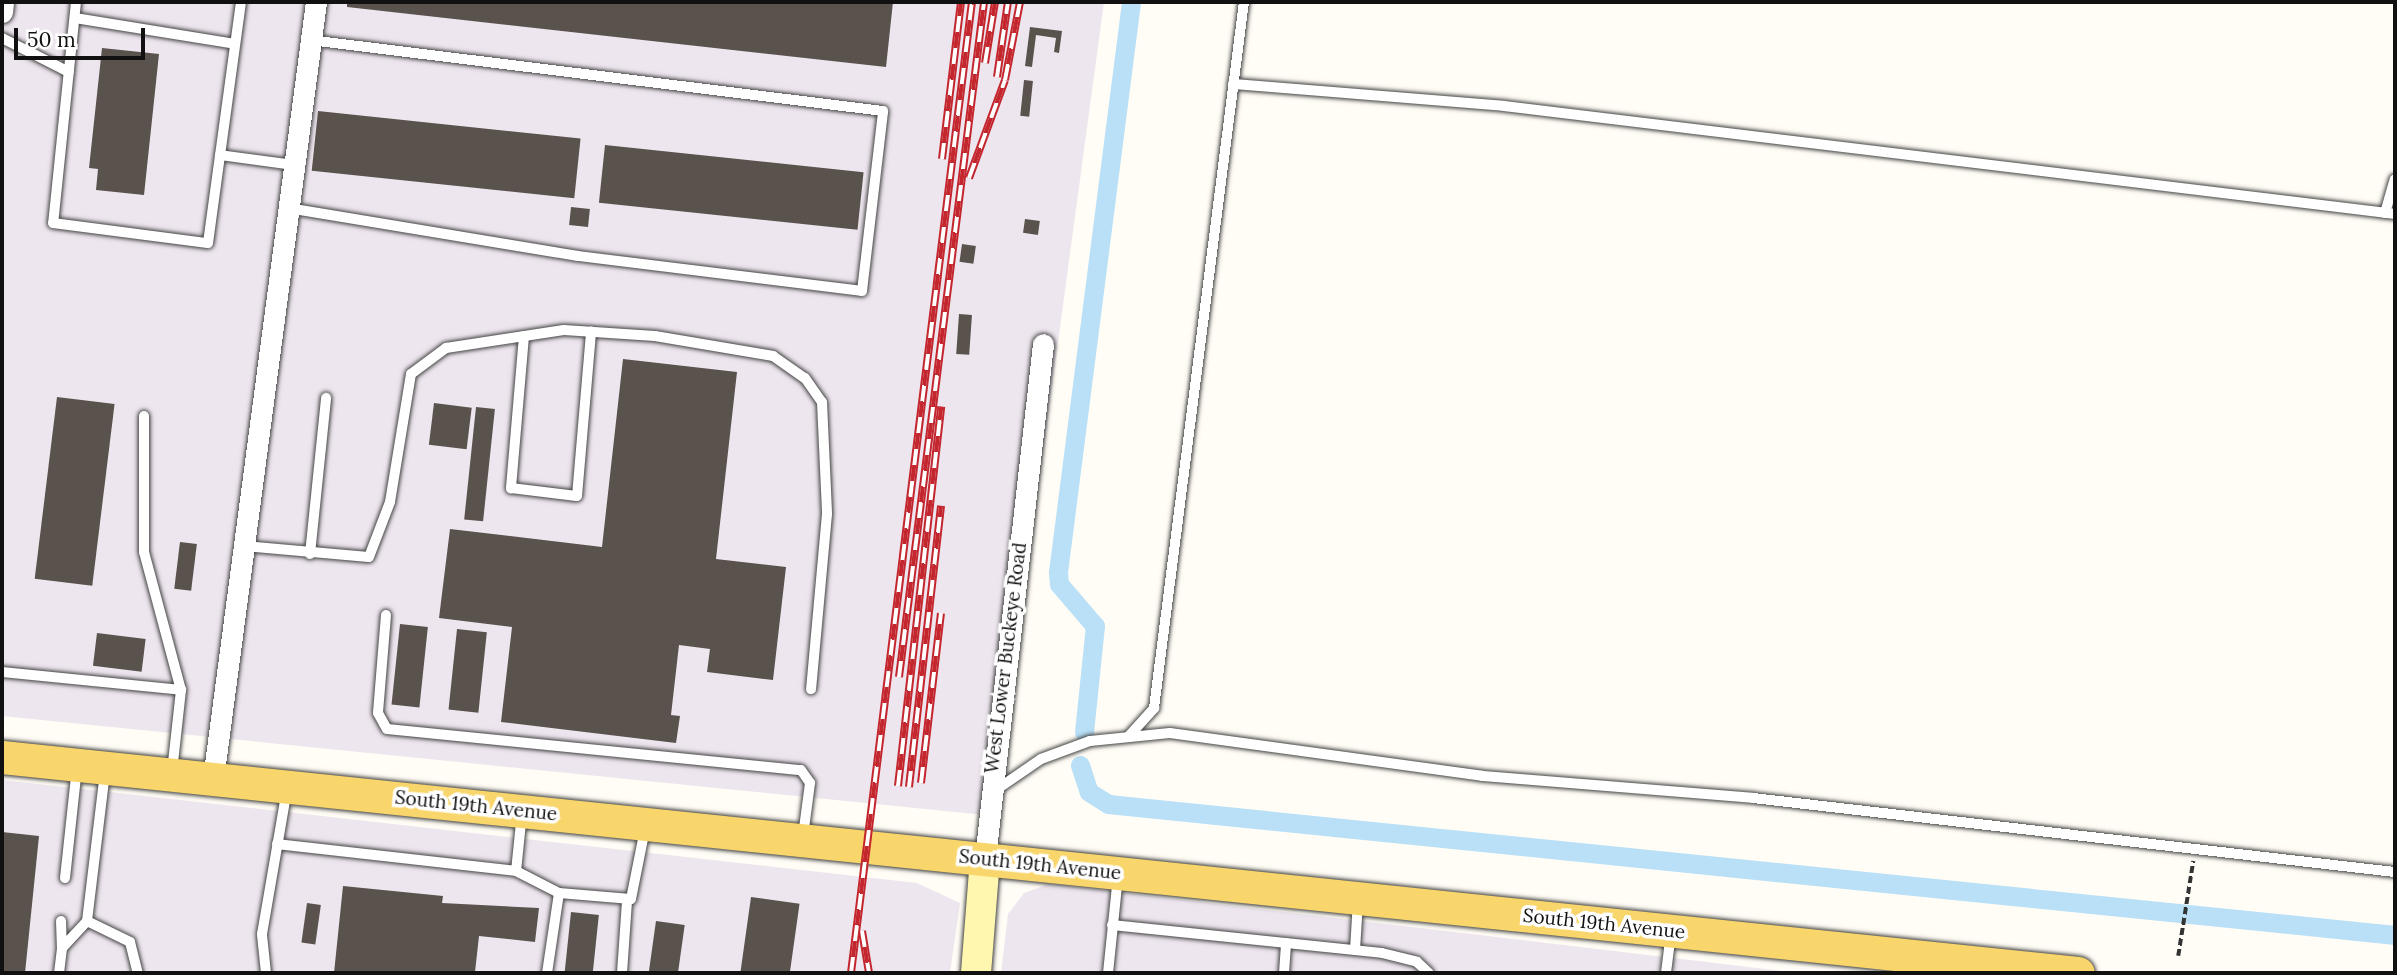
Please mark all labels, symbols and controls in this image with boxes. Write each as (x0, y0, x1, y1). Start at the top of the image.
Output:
scale bar (18, 14, 149, 58)
text: 50 m (27, 26, 76, 53)
street label: West Lower Buckeye Road (981, 541, 1031, 775)
street label: South 19th Avenue (394, 786, 558, 826)
street label: South 19th Avenue (958, 845, 1122, 885)
street label: South 19th Avenue (1522, 904, 1686, 944)

